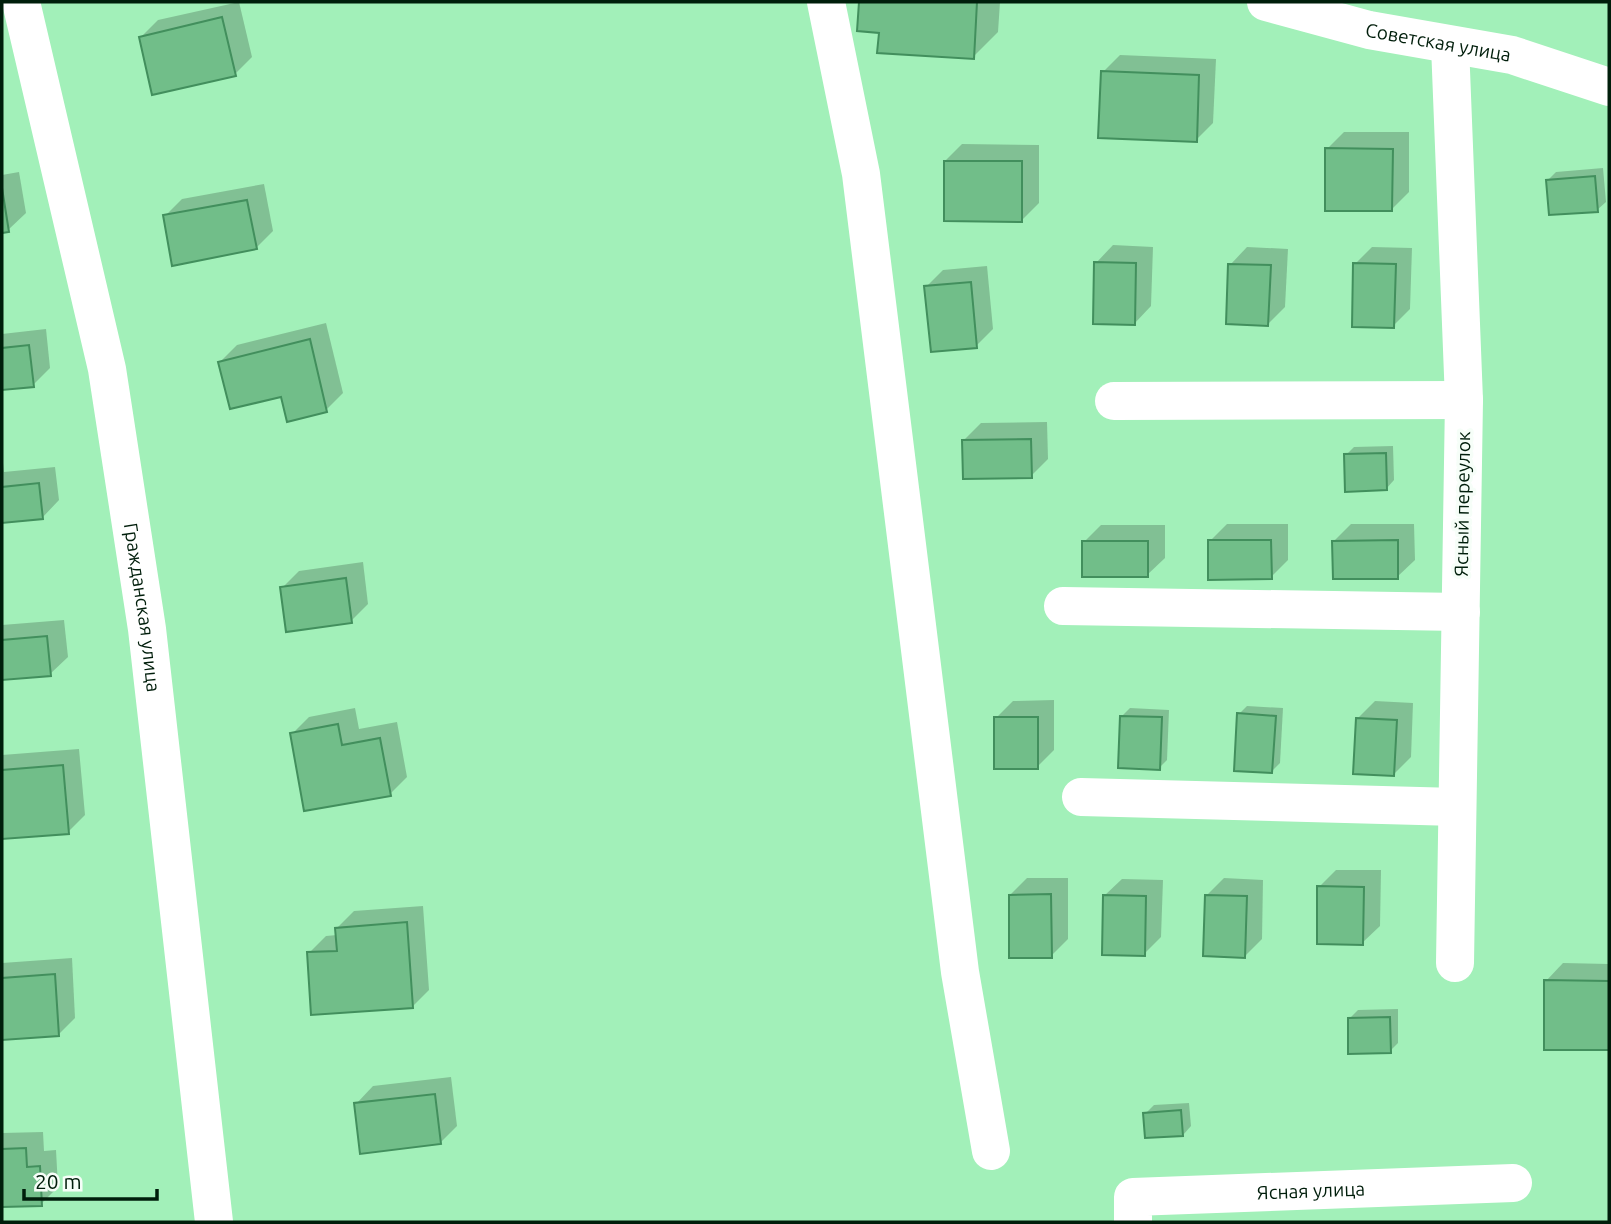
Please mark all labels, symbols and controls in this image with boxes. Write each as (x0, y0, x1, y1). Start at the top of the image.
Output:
street label: Советская улица (1364, 19, 1513, 66)
street label: Ясный переулок (1450, 431, 1474, 577)
street label: Гражданская улица (120, 521, 165, 693)
scale bar (24, 1158, 158, 1202)
text: 20 m (35, 1169, 82, 1193)
street label: Ясная улица (1256, 1177, 1365, 1203)

